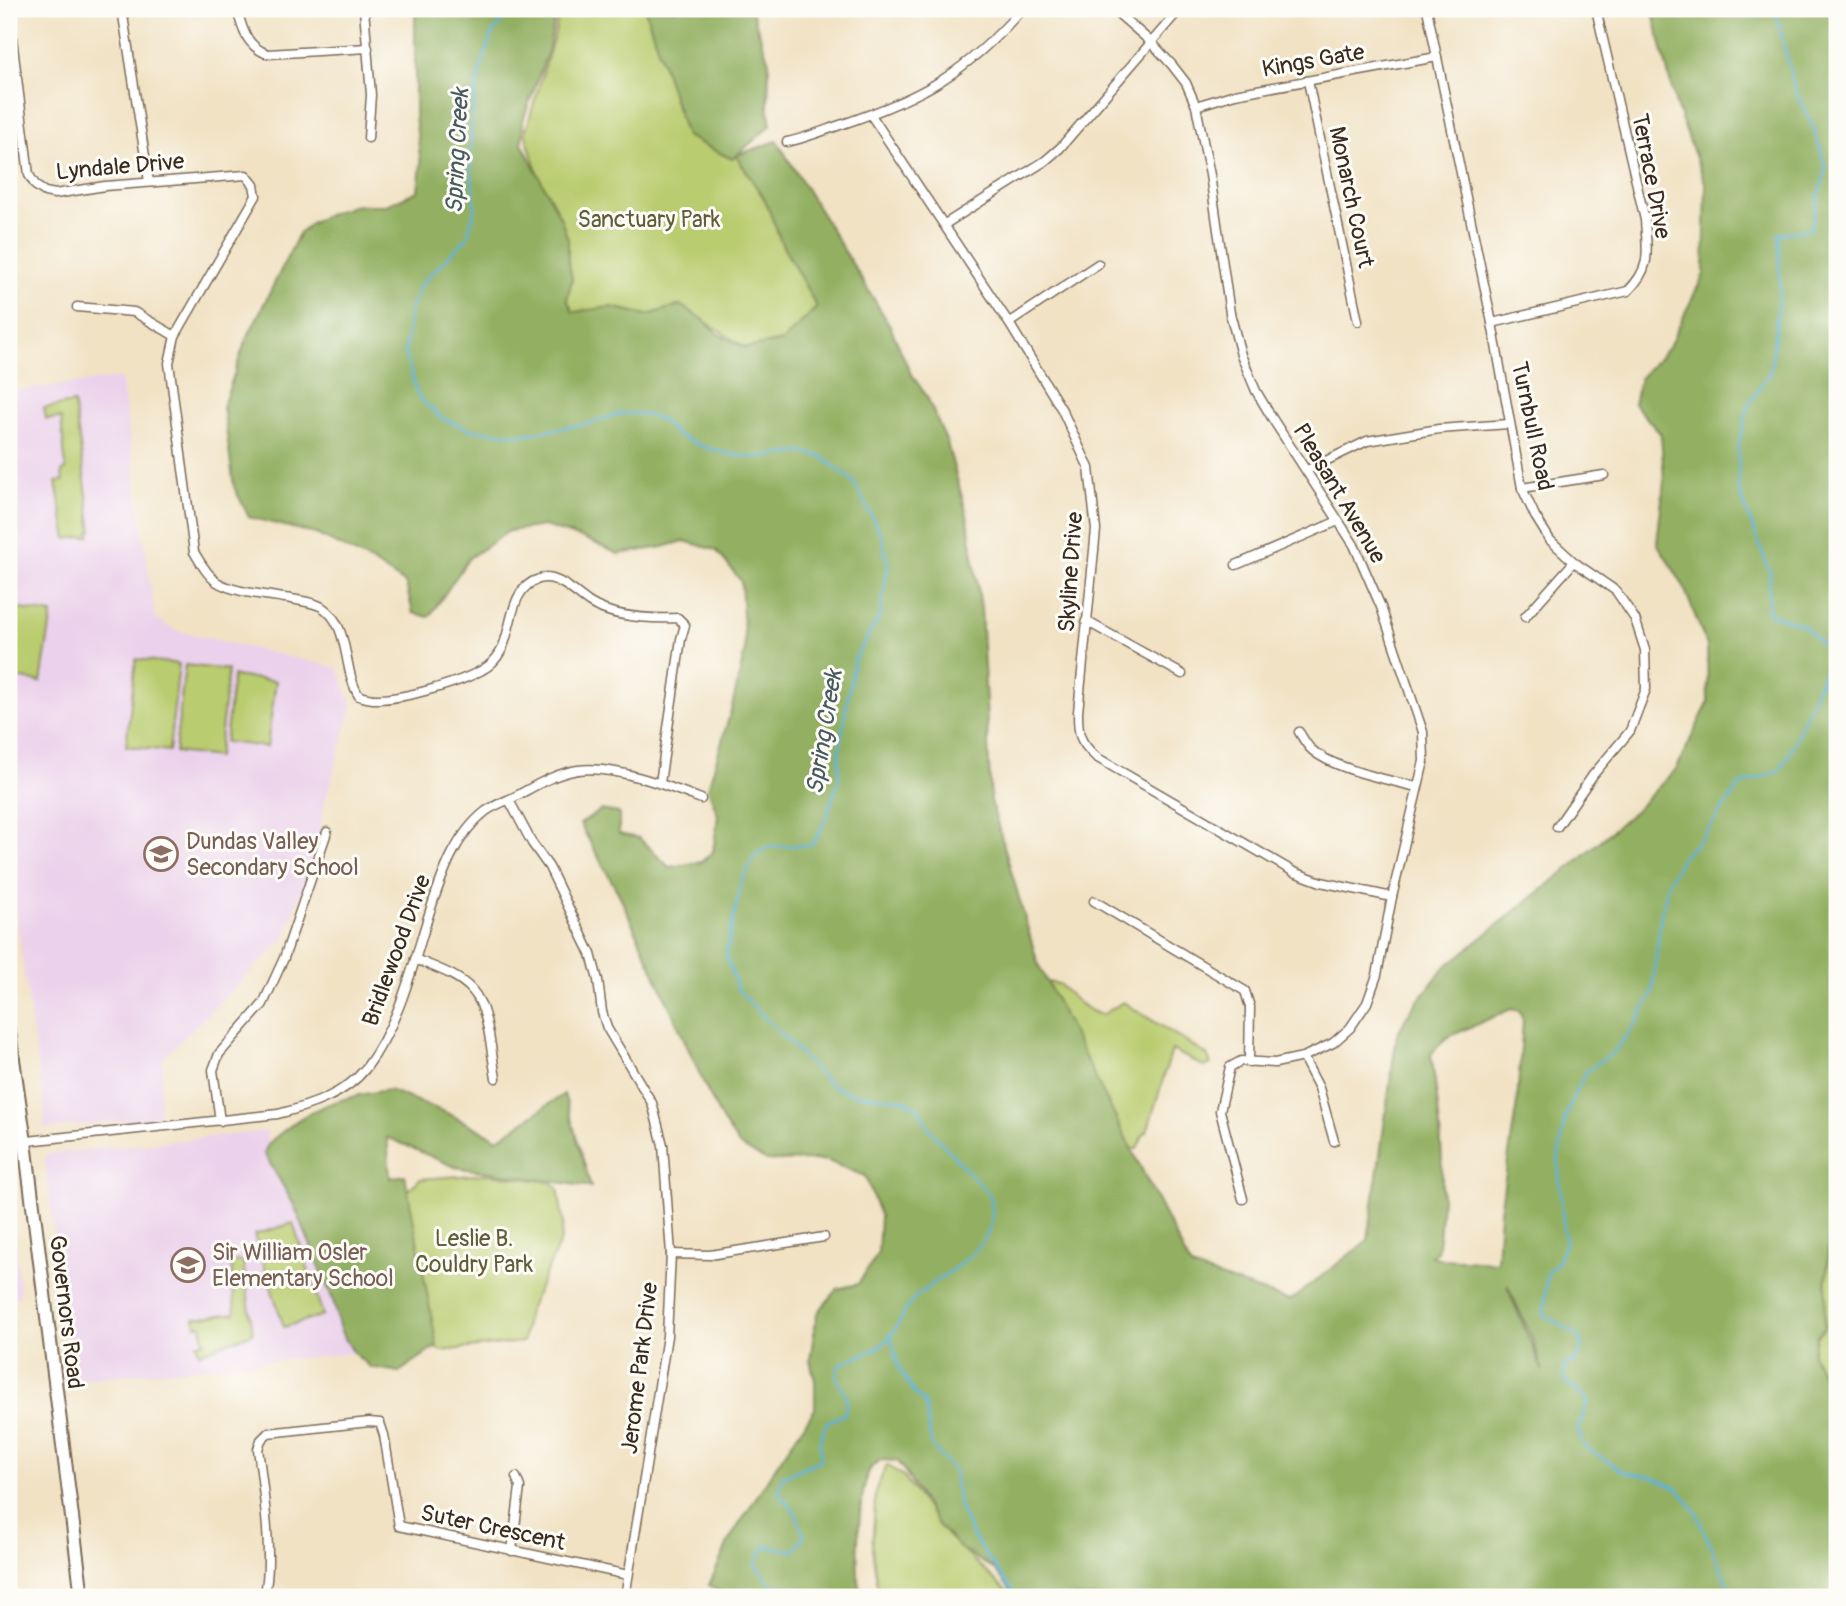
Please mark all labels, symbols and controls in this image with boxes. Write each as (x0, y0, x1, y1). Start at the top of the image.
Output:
street label: Kings Gate (1260, 37, 1367, 84)
water label: Spring Creek (440, 86, 475, 214)
street label: Terrace Drive (1625, 111, 1678, 242)
street label: Monarch Court (1322, 124, 1381, 271)
street label: Lyndale Drive (55, 146, 186, 187)
park label: Sanctuary Park (578, 205, 721, 234)
street label: Turnbull Road (1505, 359, 1560, 493)
street label: Pleasant Avenue (1286, 418, 1393, 569)
street label: Skyline Drive (1052, 510, 1089, 633)
water label: Spring Creek (800, 666, 849, 796)
place label: Dundas Valley Secondary School (186, 827, 359, 882)
school or university icon: Dundas Valley Secondary School (142, 835, 180, 873)
street label: Bridlewood Drive (356, 870, 438, 1030)
park label: Leslie B. Couldry Park (415, 1224, 533, 1279)
street label: Governors Road (43, 1234, 90, 1390)
place label: Sir William Osler Elementary School (212, 1238, 394, 1293)
school or university icon: Sir William Osler Elementary School (169, 1246, 207, 1284)
street label: Jerome Park Drive (615, 1280, 665, 1456)
street label: Suter Crescent (418, 1498, 568, 1557)

